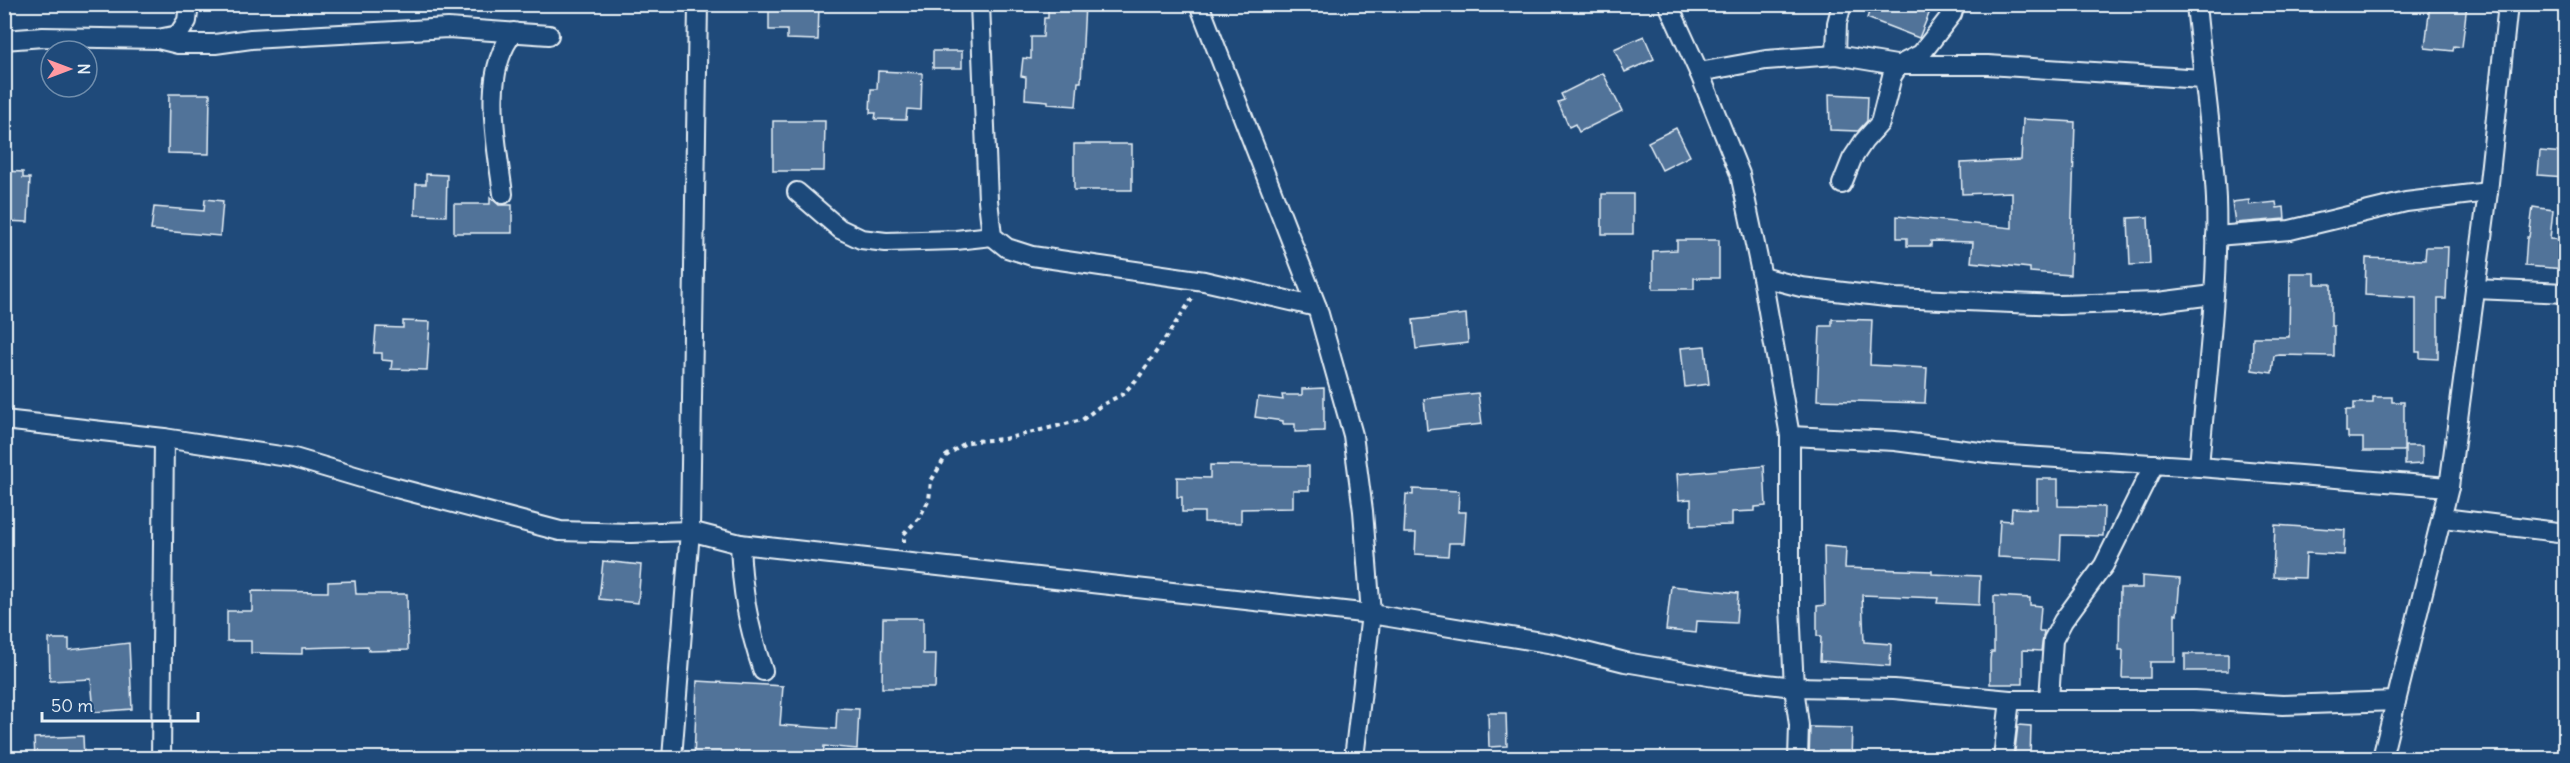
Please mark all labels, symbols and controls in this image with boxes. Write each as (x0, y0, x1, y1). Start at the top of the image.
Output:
north arrow (39, 39, 99, 99)
text: N (74, 63, 94, 75)
scale bar (42, 685, 198, 723)
text: 50 m (51, 694, 93, 717)

